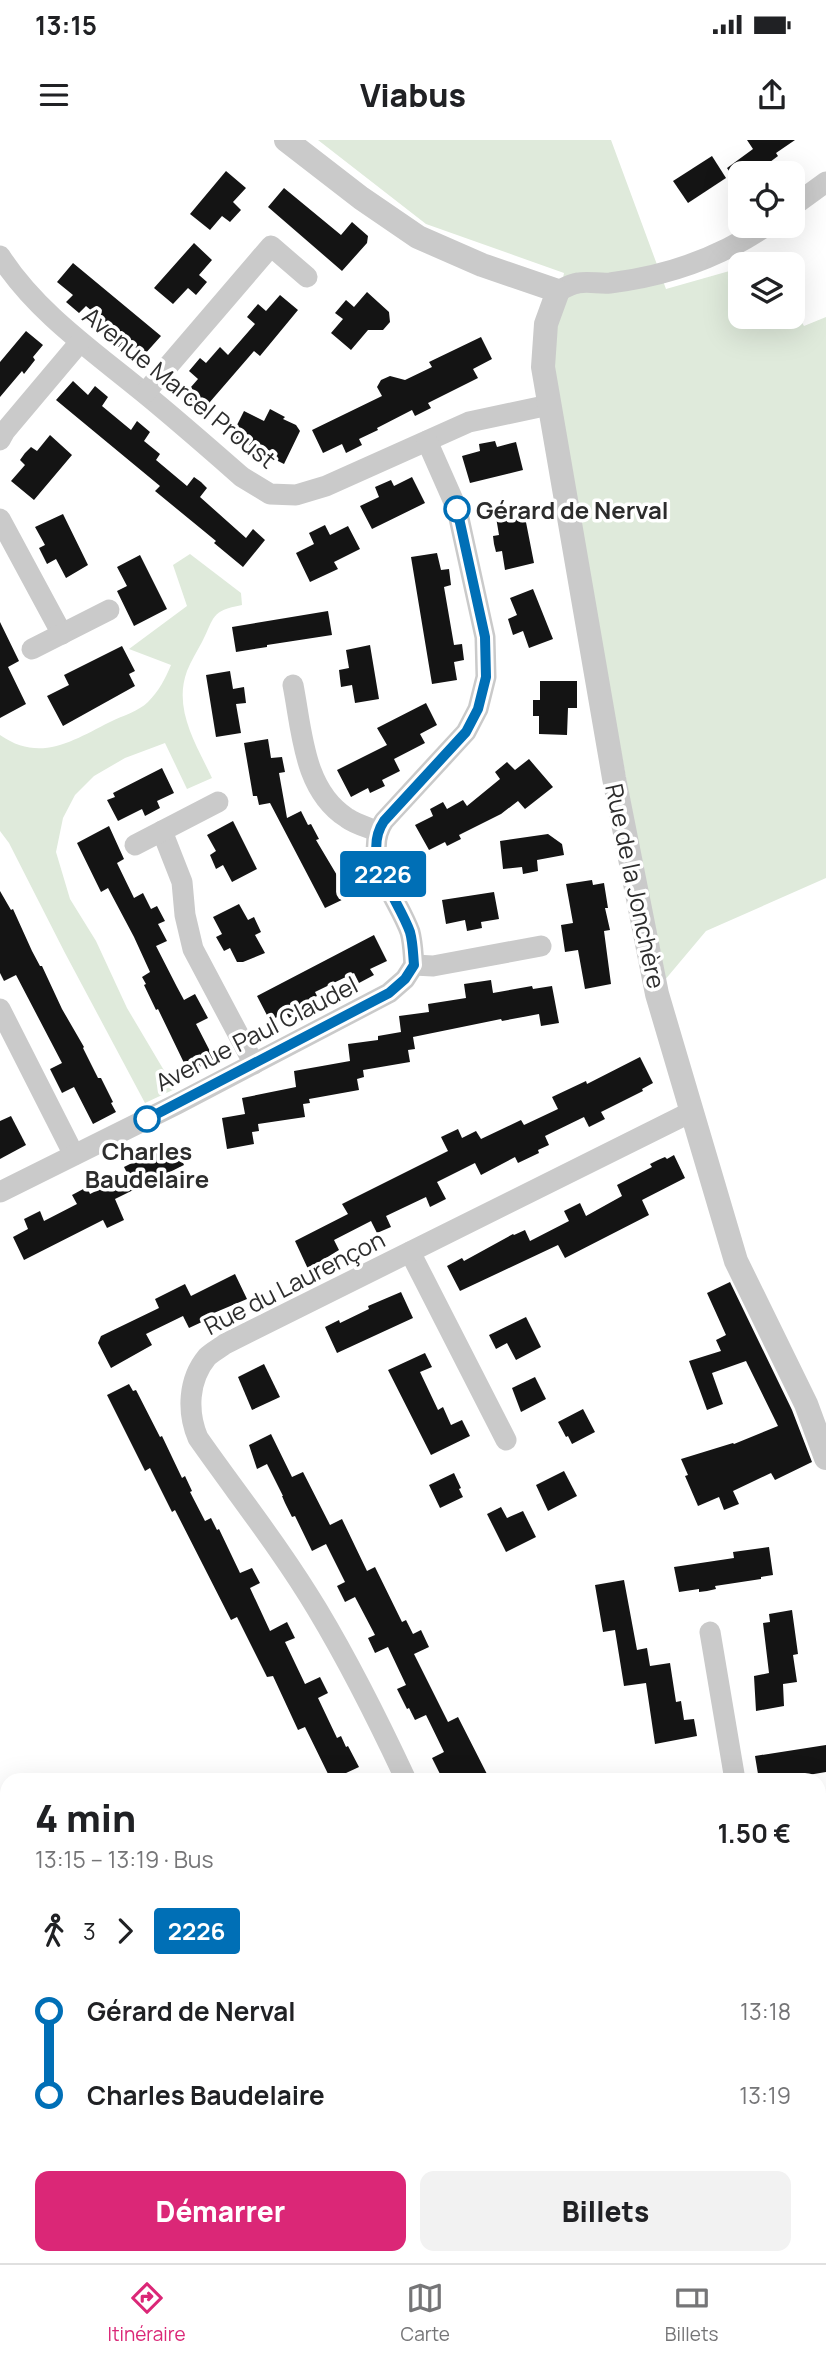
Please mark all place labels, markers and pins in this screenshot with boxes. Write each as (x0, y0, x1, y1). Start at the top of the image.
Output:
place label: Gérard de Nerval (476, 493, 668, 526)
marker: Gérard de Nerval (444, 496, 470, 522)
marker: Charles Baudelaire (134, 1106, 160, 1132)
place label: Charles Baudelaire (85, 1134, 209, 1195)

